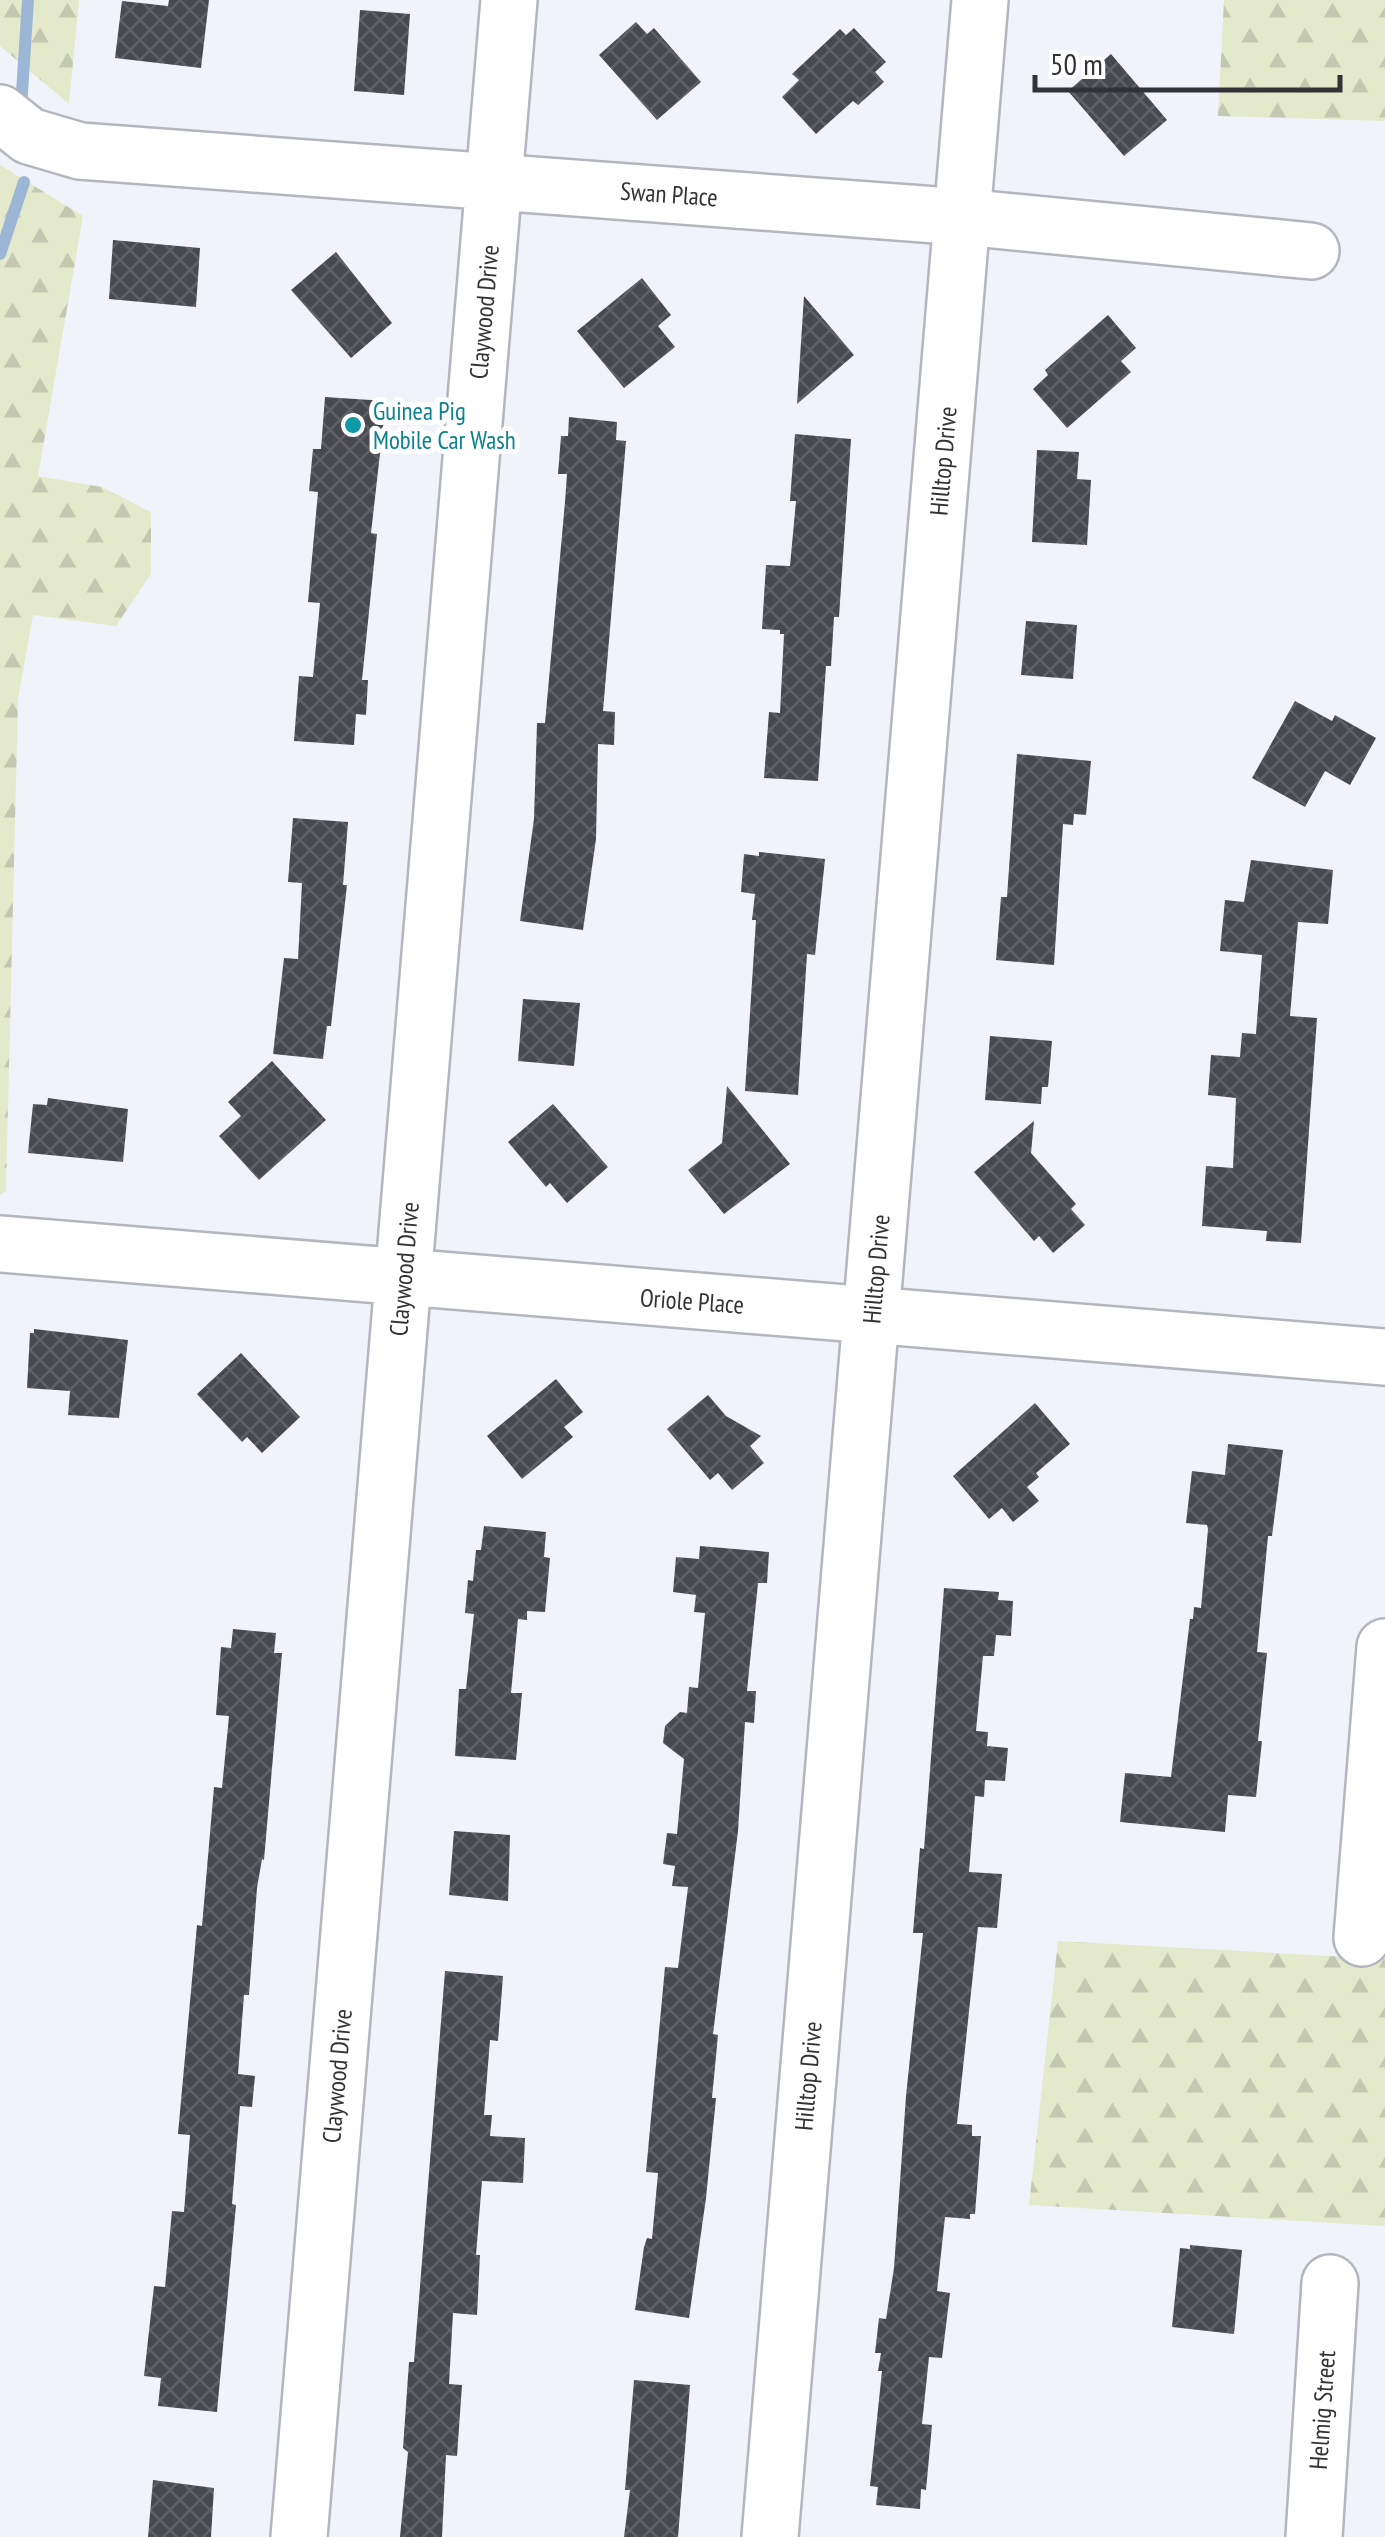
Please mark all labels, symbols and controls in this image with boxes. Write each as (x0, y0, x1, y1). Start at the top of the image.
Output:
scale bar (1035, 30, 1340, 92)
text: 50 m (1050, 44, 1103, 83)
street label: Swan Place (619, 175, 719, 213)
street label: Claywood Drive (462, 244, 506, 380)
place label: Guinea Pig Mobile Car Wash (373, 395, 516, 456)
street label: Hilltop Drive (922, 405, 964, 517)
marker: Guinea Pig Mobile Car Wash (342, 414, 364, 436)
street label: Claywood Drive (382, 1201, 426, 1337)
street label: Hilltop Drive (855, 1213, 897, 1325)
street label: Oriole Place (639, 1281, 745, 1321)
street label: Claywood Drive (315, 2008, 359, 2144)
street label: Hilltop Drive (787, 2020, 829, 2132)
street label: Helmig Street (1302, 2349, 1342, 2471)

